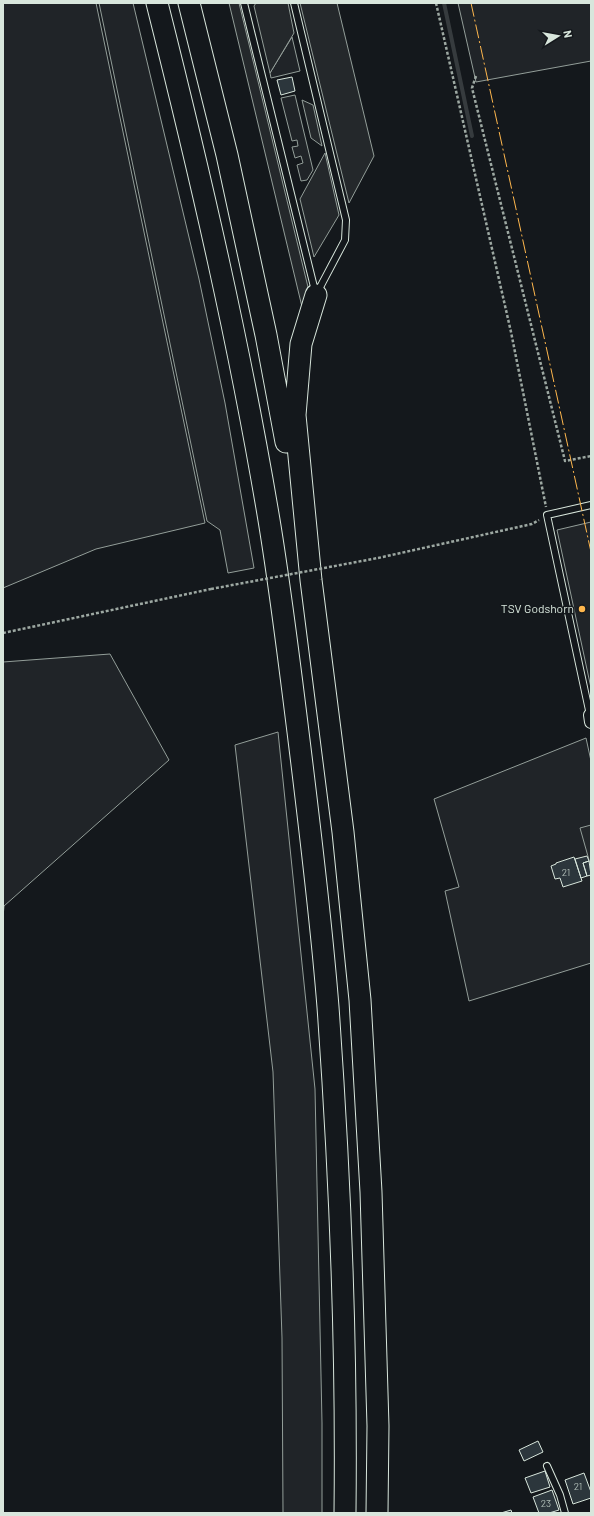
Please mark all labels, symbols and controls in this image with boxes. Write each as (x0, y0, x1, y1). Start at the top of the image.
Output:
north arrow (538, 16, 578, 56)
text: N (561, 29, 575, 39)
place label: TSV Godshorn (501, 601, 574, 615)
marker: TSV Godshorn (577, 604, 587, 614)
house number: 21 (562, 866, 570, 878)
house number: 21 (574, 1480, 582, 1492)
house number: 23 (541, 1497, 551, 1509)

